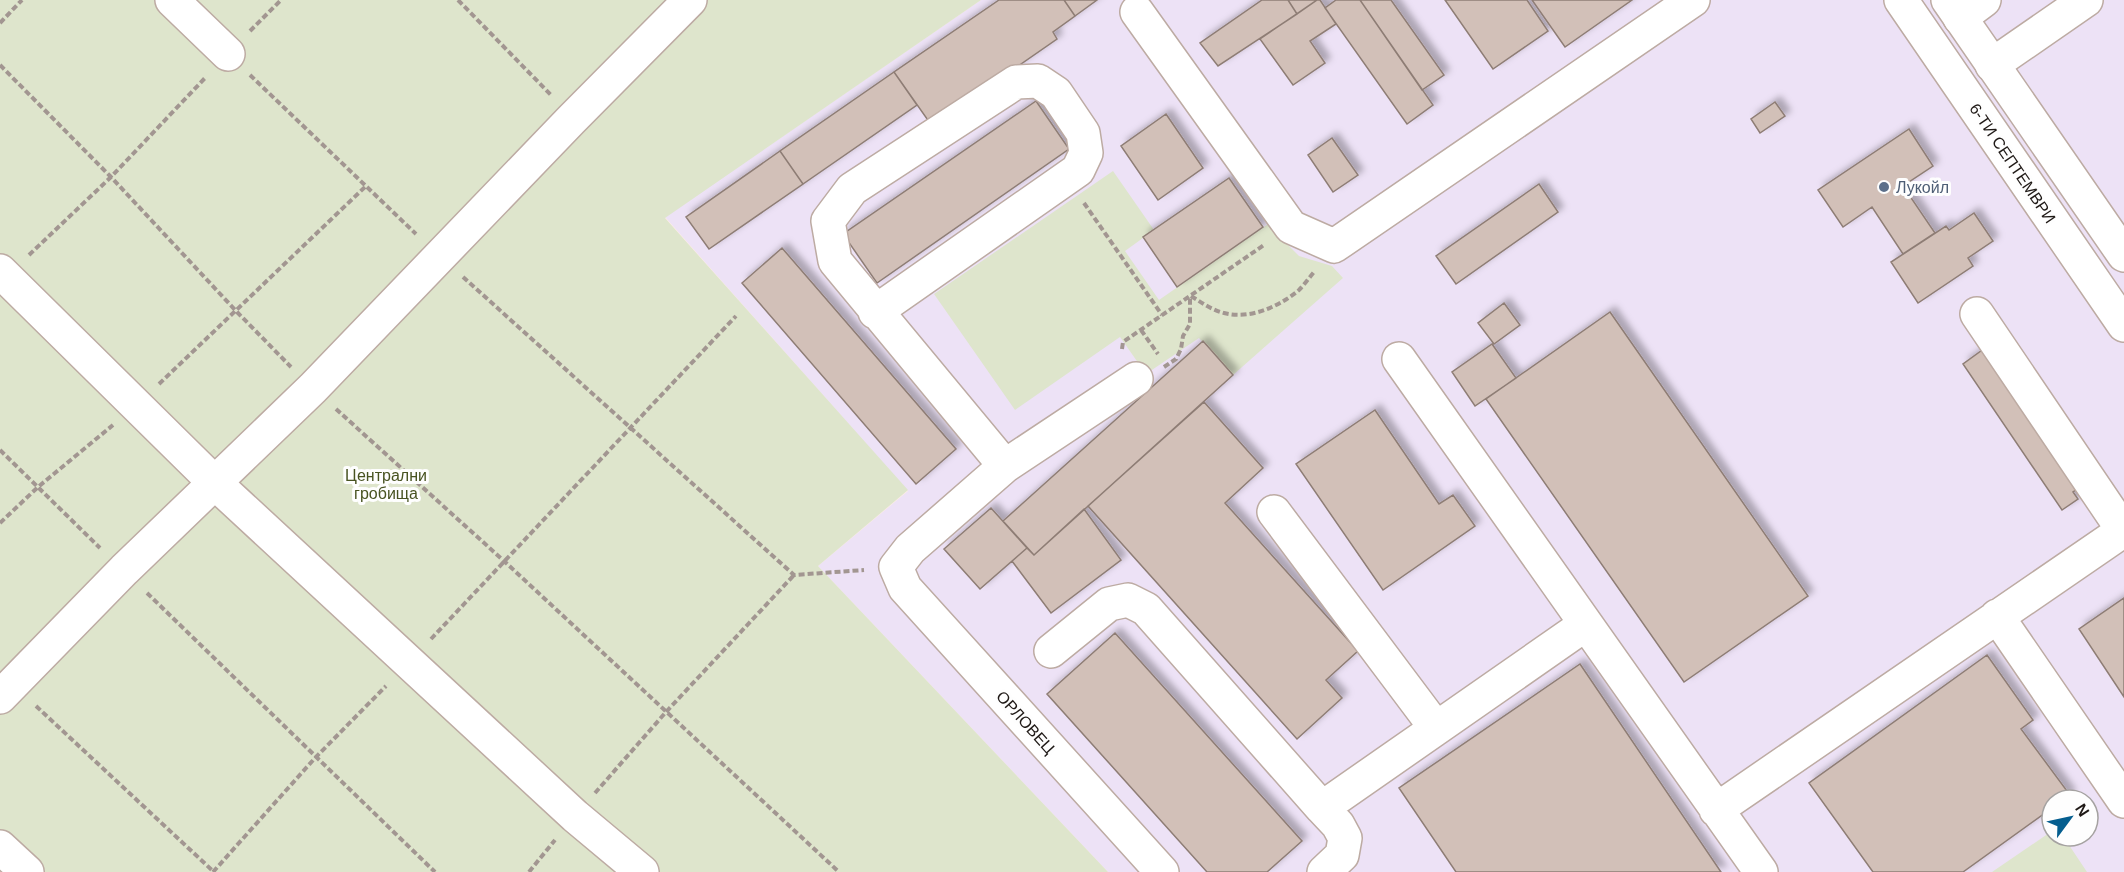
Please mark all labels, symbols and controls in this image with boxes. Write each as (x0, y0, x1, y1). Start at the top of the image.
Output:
street label: 6-ТИ СЕПТЕМВРИ (1966, 100, 2059, 226)
place label: Лукойл (1896, 179, 1949, 196)
marker: Лукойл (1877, 180, 1891, 194)
park label: Централни гробища (345, 467, 427, 502)
street label: ОРЛОВЕЦ (993, 688, 1058, 757)
north arrow (2040, 788, 2100, 848)
text: N (2072, 801, 2092, 820)

